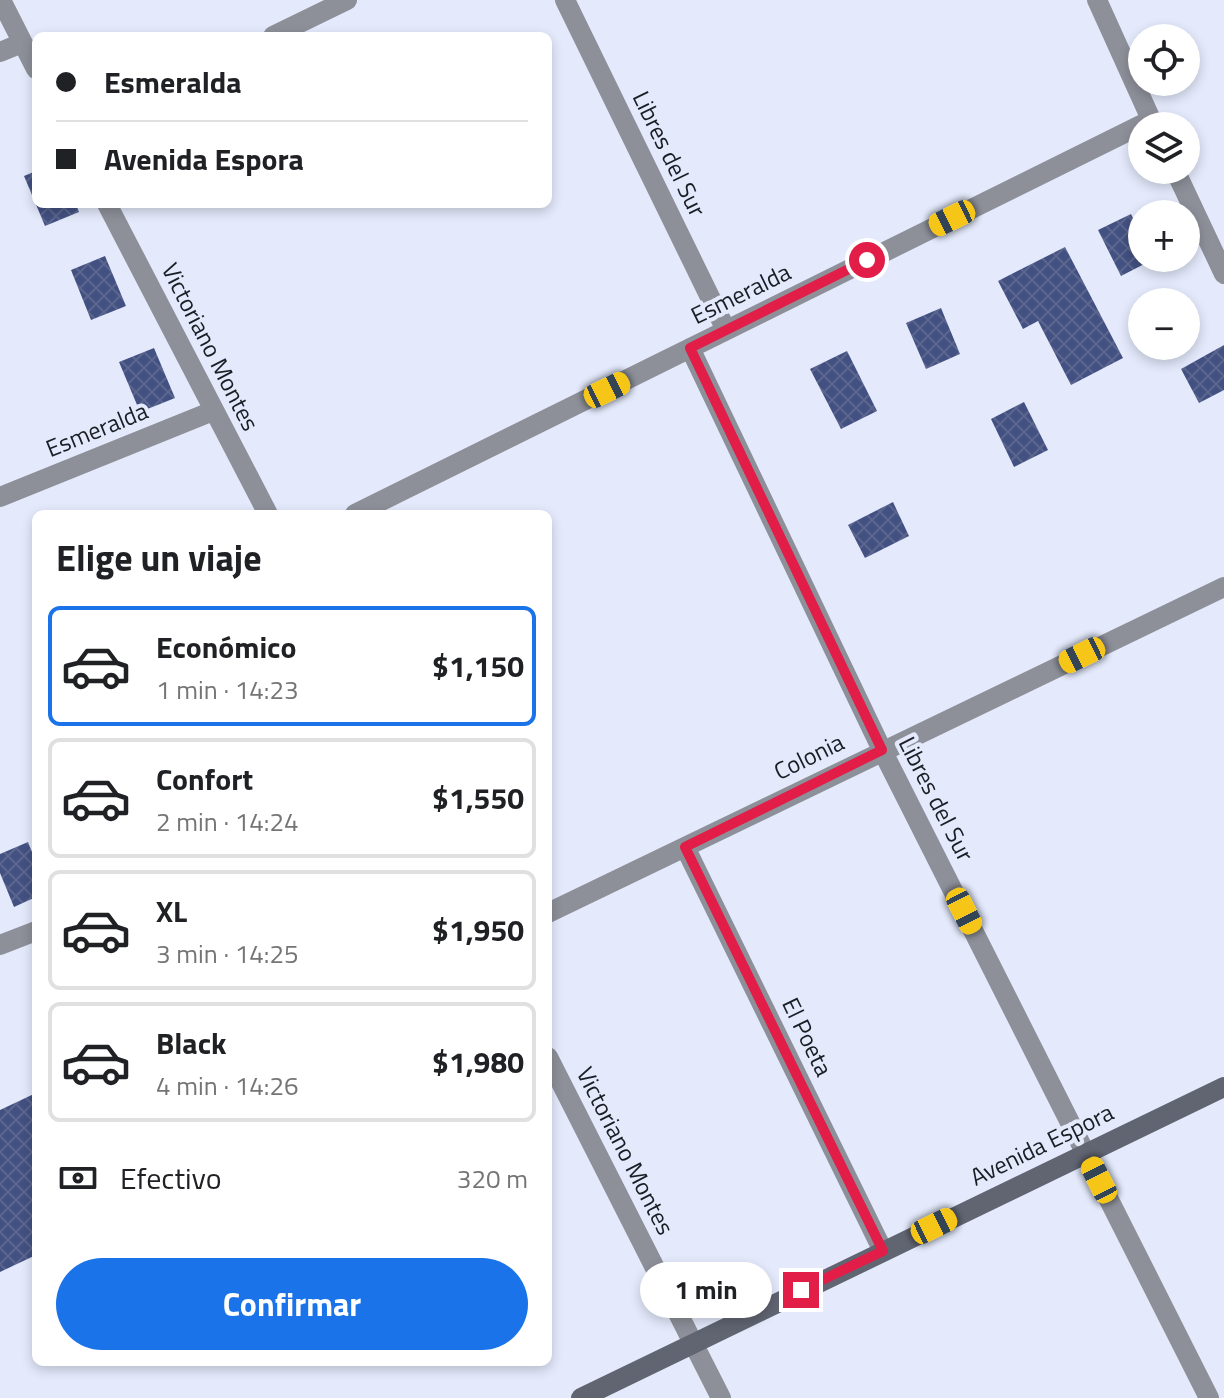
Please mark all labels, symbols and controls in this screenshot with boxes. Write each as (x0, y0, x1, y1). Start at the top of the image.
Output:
map controls (1128, 24, 1200, 360)
button: locate (1128, 24, 1200, 96)
text: Esmeralda (104, 59, 242, 105)
street label: Libres del Sur (624, 85, 716, 222)
button: layers (1128, 112, 1200, 184)
text: Avenida Espora (104, 136, 304, 182)
car (925, 197, 979, 239)
button: + (1128, 200, 1200, 272)
route start (849, 242, 885, 278)
street label: Esmeralda (684, 253, 797, 333)
street label: Victoriano Montes (153, 256, 269, 437)
button: − (1128, 288, 1200, 360)
car (580, 369, 634, 411)
street label: Esmeralda (40, 392, 153, 466)
text: Elige un viaje (56, 530, 262, 585)
text: Económico (156, 624, 296, 670)
icon: car (60, 630, 132, 702)
car (1055, 634, 1109, 676)
text: $1,150 (432, 643, 524, 689)
text: 1 min · 14:23 (156, 670, 299, 709)
street label: Colonia (767, 724, 850, 788)
street label: Libres del Sur (890, 730, 984, 867)
text: Confort (156, 756, 253, 802)
icon: car (60, 762, 132, 834)
text: $1,550 (432, 775, 524, 821)
text: 2 min · 14:24 (156, 802, 299, 841)
car (942, 884, 986, 938)
text: XL (156, 888, 187, 934)
icon: car (60, 894, 132, 966)
text: $1,950 (432, 907, 524, 953)
text: 3 min · 14:25 (156, 934, 299, 973)
street label: El Poeta (773, 991, 842, 1082)
text: Black (156, 1020, 227, 1066)
icon: car (60, 1026, 132, 1098)
text: $1,980 (432, 1039, 524, 1085)
street label: Victoriano Montes (568, 1060, 684, 1241)
text: 4 min · 14:26 (156, 1066, 299, 1105)
street label: Avenida Espora (964, 1094, 1119, 1194)
car (1077, 1153, 1121, 1207)
text: Efectivo (120, 1155, 222, 1201)
icon: cash (56, 1156, 100, 1200)
text: 320 m (457, 1159, 528, 1198)
car (907, 1205, 961, 1247)
button: Confirmar (56, 1258, 528, 1350)
callout: 1 min (641, 1262, 773, 1318)
text: 1 min (674, 1270, 738, 1309)
route end (783, 1272, 819, 1308)

